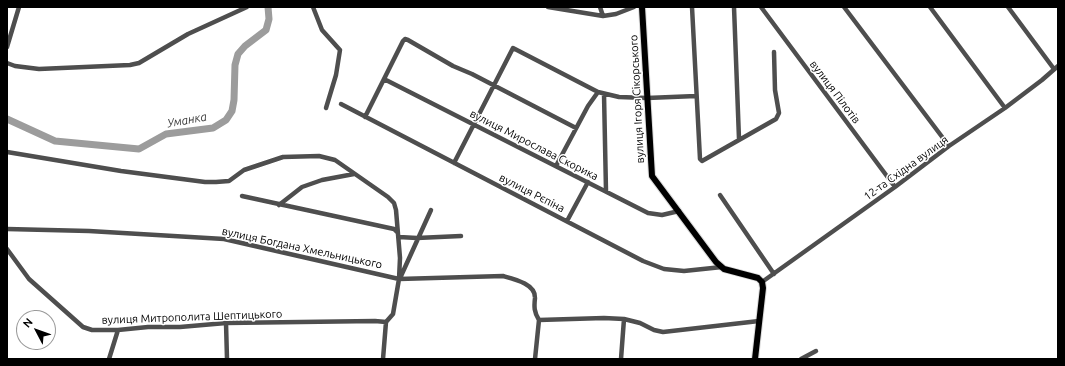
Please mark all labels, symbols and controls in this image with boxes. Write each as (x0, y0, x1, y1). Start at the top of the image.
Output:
street label: вулиця Ігоря Сікорського (627, 34, 647, 164)
street label: вулиця Пілотів (807, 58, 863, 126)
street label: вулиця Мирослава Скорика (468, 107, 600, 183)
water label: Уманка (166, 109, 208, 131)
street label: 12-та Східна вулиця (861, 133, 951, 203)
street label: вулиця Рєпіна (497, 171, 567, 215)
street label: вулиця Богдана Хмельницького (221, 225, 383, 271)
street label: вулиця Митрополита Шептицького (101, 307, 283, 327)
north arrow (16, 310, 56, 350)
text: N (20, 316, 35, 330)

